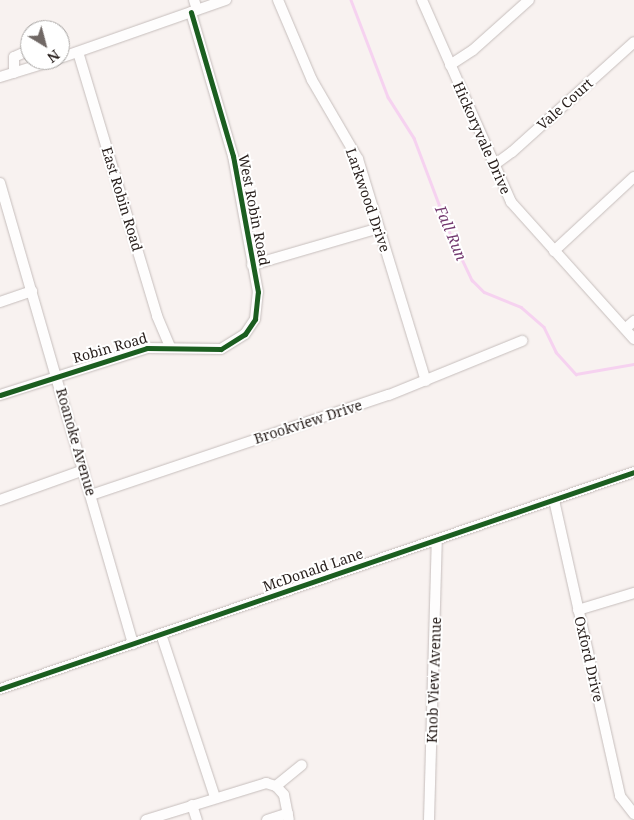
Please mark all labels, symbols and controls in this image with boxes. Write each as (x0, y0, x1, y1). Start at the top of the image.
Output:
north arrow (20, 20, 70, 70)
text: N (44, 46, 64, 67)
street label: Vale Court (534, 75, 596, 133)
street label: Hickoryvale Drive (450, 79, 514, 197)
street label: East Robin Road (98, 145, 146, 253)
street label: Larkwood Drive (342, 146, 394, 254)
street label: West Robin Road (235, 153, 273, 267)
water label: Fall Run (431, 203, 471, 263)
street label: Robin Road (71, 329, 149, 367)
street label: Roanoke Avenue (53, 386, 99, 498)
street label: Brookview Drive (252, 397, 364, 447)
street label: McDonald Lane (261, 545, 365, 595)
street label: Oxford Drive (571, 615, 607, 703)
street label: Knob View Avenue (423, 617, 445, 743)

